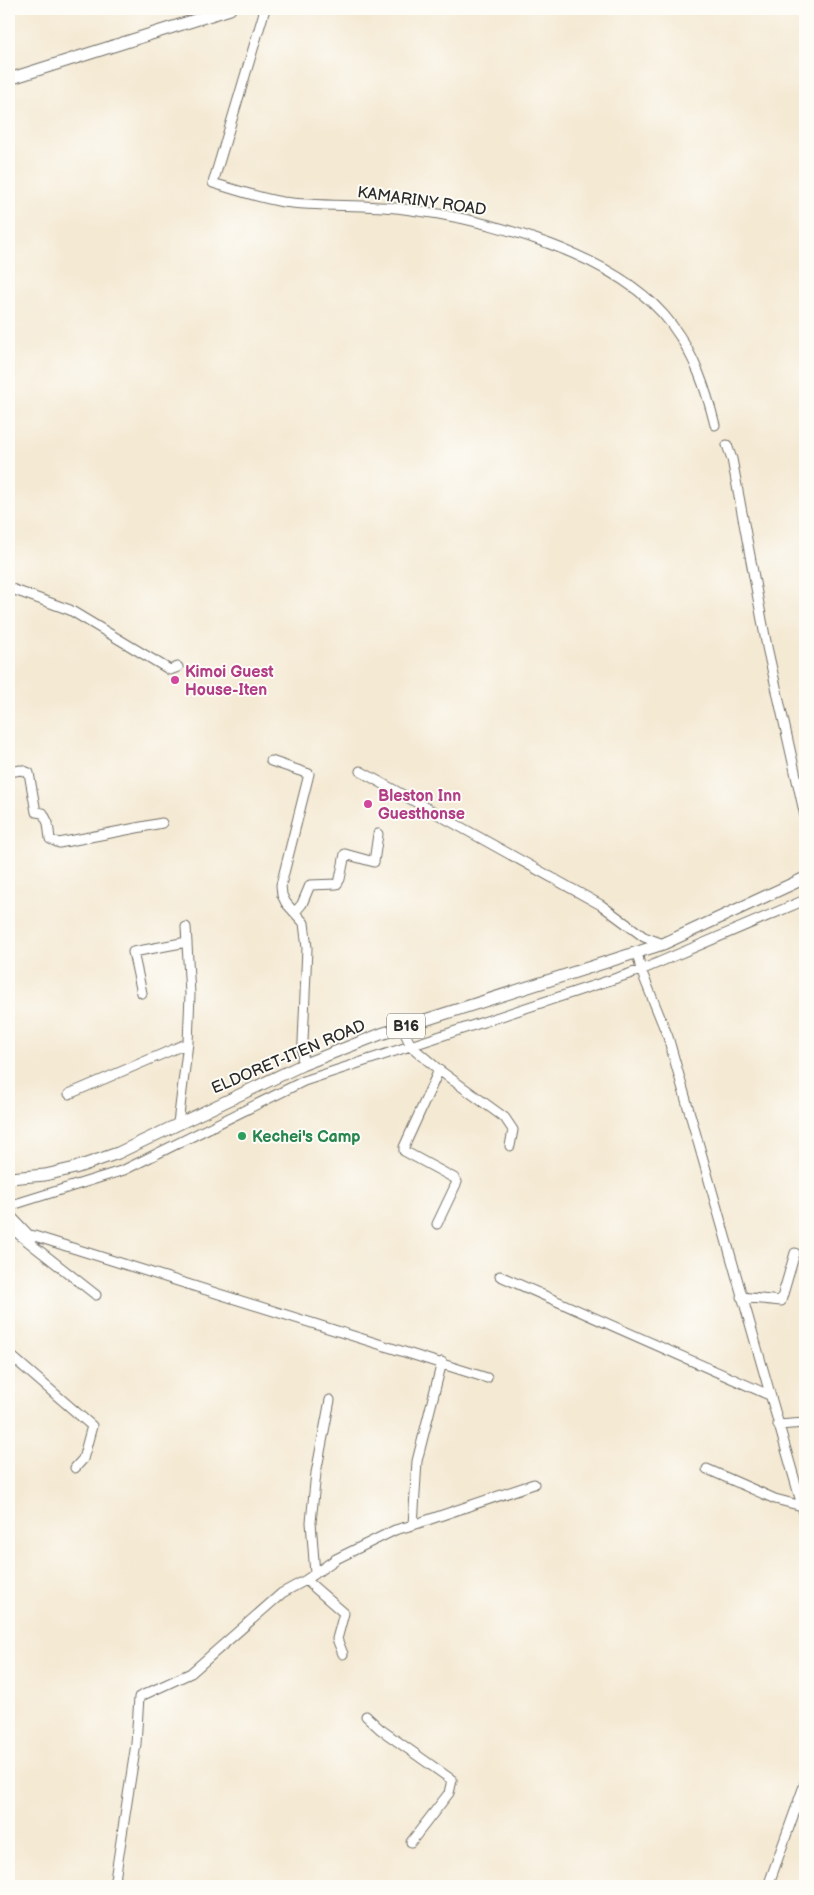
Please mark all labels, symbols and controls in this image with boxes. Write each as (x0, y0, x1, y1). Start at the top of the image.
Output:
street label: KAMARINY ROAD (356, 183, 488, 220)
place label: Kimoi Guest House-Iten (185, 663, 274, 700)
marker: Kimoi Guest House-Iten (169, 674, 181, 686)
place label: Bleston Inn Guesthonse (378, 787, 465, 824)
marker: Bleston Inn Guesthonse (362, 798, 374, 810)
road number: B16 (387, 1014, 425, 1038)
street label: ELDORET-ITEN ROAD (209, 1016, 368, 1098)
place label: Kechei's Camp (252, 1128, 361, 1147)
marker: Kechei's Camp (236, 1130, 248, 1142)

